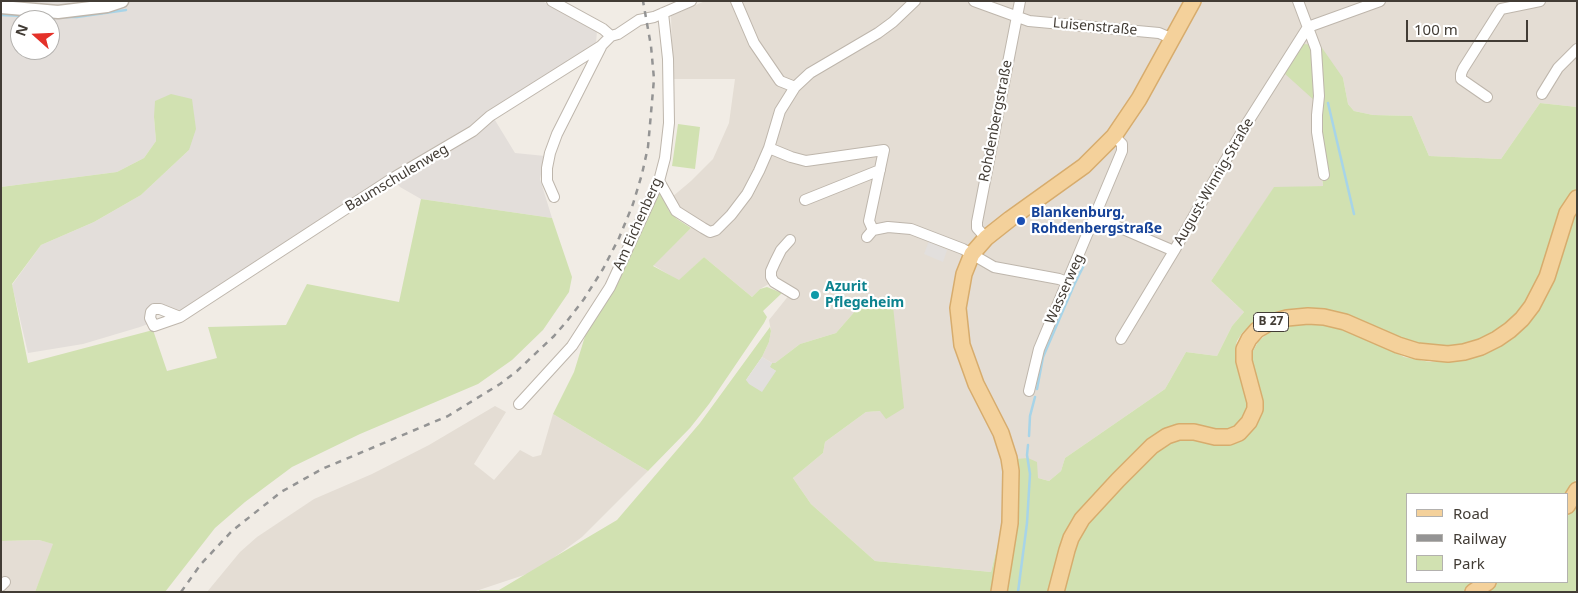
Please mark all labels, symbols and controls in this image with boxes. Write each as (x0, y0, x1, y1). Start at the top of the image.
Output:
north arrow (10, 10, 60, 60)
scale bar (1408, 10, 1530, 42)
street label: Luisenstraße (1052, 15, 1138, 39)
text: 100 m (1414, 19, 1458, 39)
text: N (10, 21, 32, 39)
street label: Rohdenbergstraße (976, 59, 1016, 183)
street label: August-Winnig-Straße (1171, 115, 1257, 249)
street label: Baumschulenweg (342, 141, 452, 215)
street label: Am Eichenberg (610, 175, 666, 273)
place label: Blankenburg, Rohdenbergstraße (1031, 205, 1162, 238)
marker: Blankenburg, Rohdenbergstraße (1015, 215, 1027, 227)
street label: Wasserweg (1042, 251, 1088, 327)
place label: Azurit Pflegeheim (825, 279, 904, 312)
marker: Azurit Pflegeheim (809, 289, 821, 301)
road number: B 27 (1254, 313, 1288, 332)
legend (1406, 493, 1568, 583)
text: Road (1453, 503, 1489, 523)
text: Railway (1453, 528, 1506, 548)
text: Park (1453, 553, 1485, 573)

